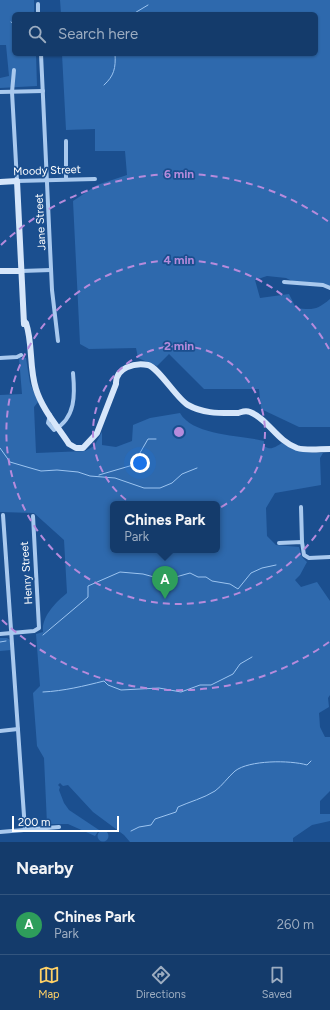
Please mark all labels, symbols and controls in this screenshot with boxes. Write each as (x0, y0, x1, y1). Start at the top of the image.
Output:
search box (12, 12, 318, 56)
icon: search (26, 23, 48, 45)
text: Search here (58, 25, 138, 43)
street label: Moody Street (13, 163, 81, 178)
text: 6 min (164, 167, 194, 181)
street label: Jane Street (33, 193, 48, 251)
text: 4 min (164, 253, 195, 267)
text: 2 min (164, 339, 194, 353)
centre of rings (172, 425, 186, 439)
your location (130, 453, 150, 473)
popup (110, 501, 220, 553)
text: Chines Park (124, 511, 206, 529)
text: Park (124, 529, 149, 544)
street label: Henry Street (18, 541, 35, 605)
pin: A (152, 566, 178, 599)
scale bar (12, 814, 119, 833)
text: 200 m (18, 816, 50, 829)
text: Nearby (16, 858, 74, 878)
text: Chines Park (54, 908, 135, 926)
text: A (24, 917, 34, 932)
text: 260 m (277, 917, 314, 932)
text: Park (54, 926, 79, 941)
tab: Map (38, 964, 60, 1001)
tab: Directions (136, 964, 186, 1001)
tab: Saved (262, 964, 292, 1001)

